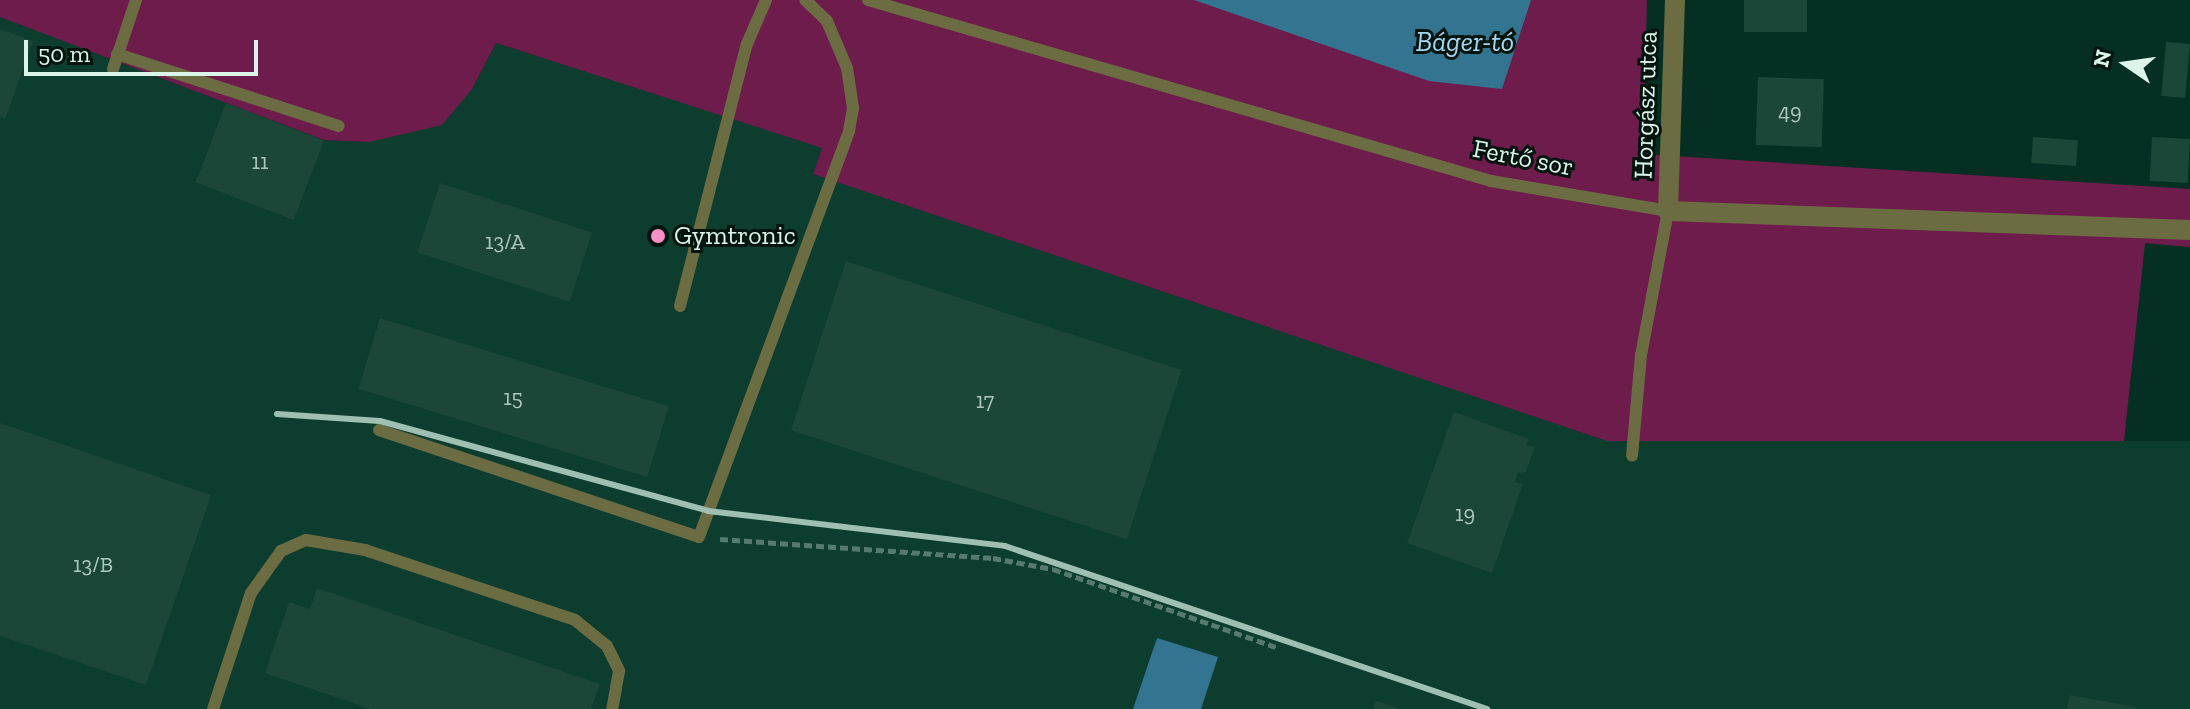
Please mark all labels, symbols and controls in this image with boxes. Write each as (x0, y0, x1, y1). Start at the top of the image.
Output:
scale bar (28, 24, 262, 74)
north arrow (2086, 24, 2166, 104)
water label: Báger-tó (1416, 25, 1514, 59)
street label: Horgász utca (1628, 30, 1664, 180)
text: 50 m (38, 39, 90, 68)
text: N (2087, 47, 2117, 70)
house number: 49 (1778, 99, 1802, 125)
street label: Fertő sor (1470, 133, 1576, 183)
house number: 11 (252, 149, 268, 175)
place label: Gymtronic (674, 220, 796, 252)
marker: Gymtronic (649, 227, 667, 245)
house number: 13/A (485, 229, 525, 255)
house number: 15 (503, 385, 523, 411)
house number: 17 (976, 388, 994, 414)
house number: 19 (1455, 501, 1475, 527)
house number: 13/B (73, 552, 113, 578)

